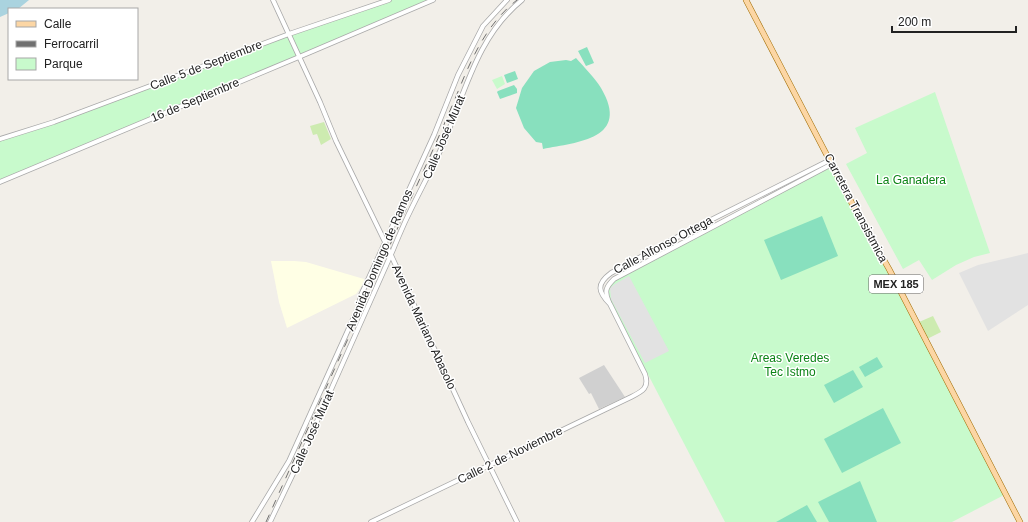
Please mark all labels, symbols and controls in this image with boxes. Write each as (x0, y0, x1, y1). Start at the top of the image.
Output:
legend (8, 8, 138, 80)
scale bar (892, 8, 1016, 34)
text: 200 m (898, 15, 931, 29)
text: Calle (44, 17, 72, 31)
text: Ferrocarril (44, 37, 99, 51)
street label: Calle 5 de Septiembre (148, 37, 264, 93)
text: Parque (44, 57, 83, 71)
street label: 16 de Septiembre (149, 75, 242, 125)
street label: Calle José Murat (420, 92, 468, 181)
street label: Carretera Transistmica (821, 151, 891, 265)
park label: La Ganadera (876, 173, 946, 187)
street label: Avenida Domingo de Ramos (343, 187, 415, 333)
street label: Calle Alfonso Ortega (611, 213, 715, 277)
street label: Avenida Mariano Abasolo (389, 262, 459, 392)
road number: MEX 185 (869, 275, 923, 293)
park label: Areas Veredes Tec Istmo (751, 351, 829, 379)
street label: Calle José Murat (287, 387, 337, 476)
street label: Calle 2 de Noviembre (455, 423, 565, 487)

